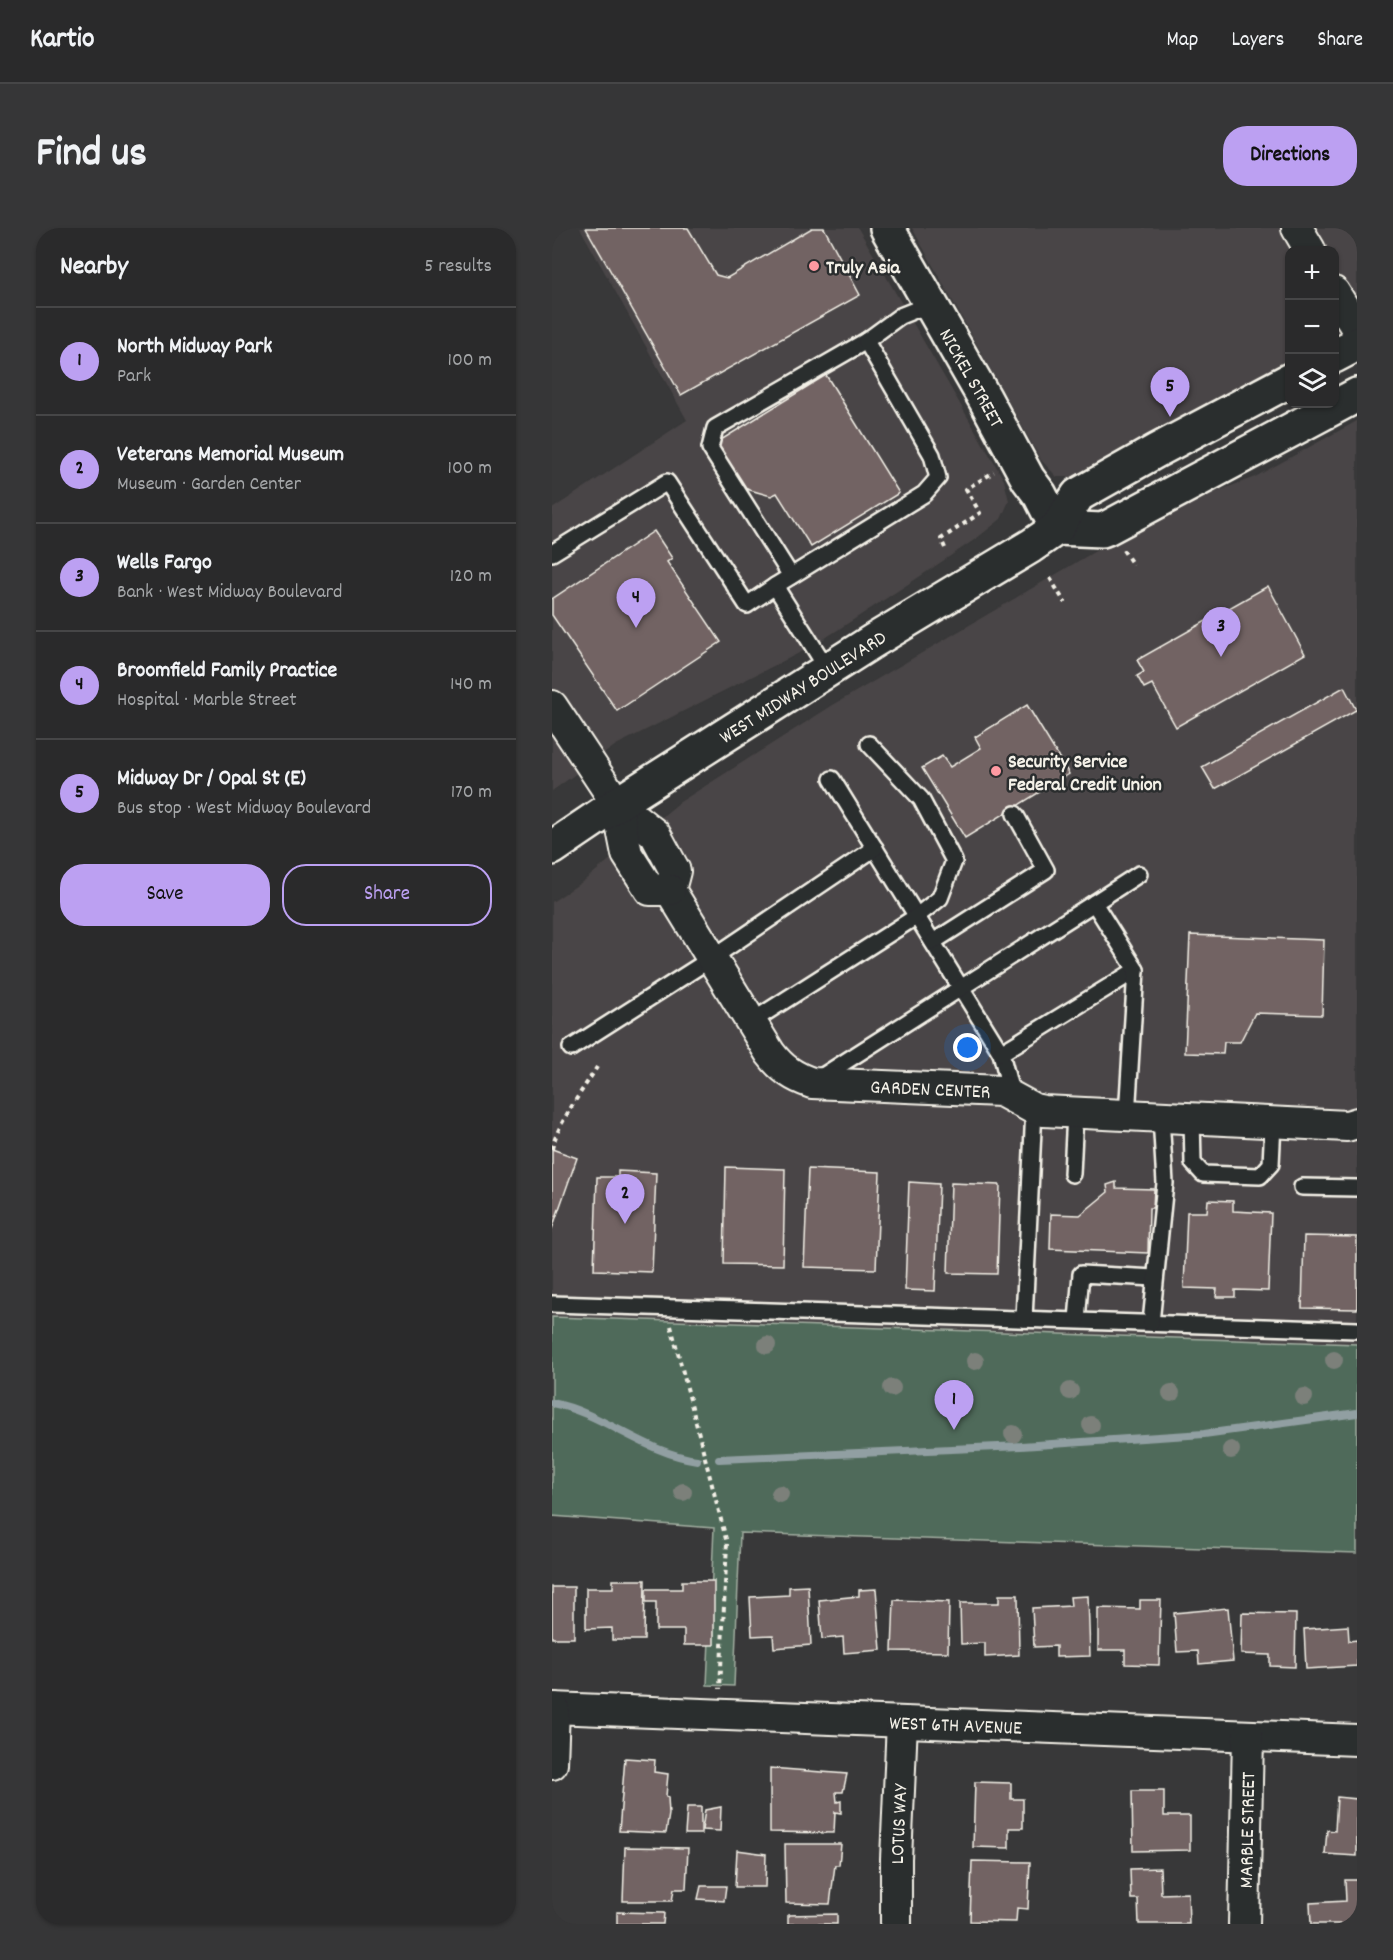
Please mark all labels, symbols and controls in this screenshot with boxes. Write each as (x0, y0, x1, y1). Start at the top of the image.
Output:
text: Kartio (30, 21, 94, 61)
text: Map (1167, 26, 1198, 56)
text: Layers (1231, 26, 1284, 56)
text: Share (1317, 26, 1363, 56)
text: Find us (36, 126, 147, 186)
button: Directions (1223, 126, 1357, 186)
map controls (1285, 246, 1339, 408)
button: + (1285, 246, 1339, 300)
text: Nearby (60, 249, 128, 286)
text: 5 results (424, 253, 492, 281)
place label: Truly Asia (826, 255, 900, 283)
marker: Truly Asia (807, 259, 821, 273)
button: − (1285, 300, 1339, 354)
street label: NICKEL STREET (930, 324, 1009, 433)
text: North Midway Park (117, 332, 272, 363)
text: 1 (77, 347, 82, 375)
text: 100 m (448, 347, 492, 375)
button: layers (1285, 354, 1339, 408)
text: Park (117, 363, 151, 391)
pin: 5 (1150, 368, 1190, 417)
text: Veterans Memorial Museum (117, 440, 344, 471)
text: 2 (75, 455, 84, 483)
text: 100 m (448, 455, 492, 483)
text: Museum · Garden Center (117, 471, 301, 499)
text: Wells Fargo (117, 548, 212, 579)
text: 3 (75, 563, 84, 591)
text: 120 m (450, 563, 492, 591)
pin: 4 (616, 578, 656, 628)
text: Bank · West Midway Boulevard (117, 579, 342, 607)
pin: 3 (1202, 608, 1240, 657)
street label: WEST MIDWAY BOULEVARD (715, 625, 893, 752)
text: Broomfield Family Practice (117, 656, 337, 687)
text: 4 (75, 671, 84, 699)
text: 140 m (450, 671, 492, 699)
text: Hospital · Marble Street (117, 687, 297, 715)
place label: Security Service Federal Credit Union (1008, 749, 1162, 800)
text: Midway Dr / Opal St (E) (117, 764, 306, 795)
marker: Security Service Federal Credit Union (989, 764, 1003, 778)
text: 5 (75, 779, 84, 807)
text: 170 m (451, 779, 492, 807)
text: Bus stop · West Midway Boulevard (117, 795, 371, 823)
button: Save (60, 864, 270, 926)
button: Share (282, 864, 492, 926)
your location (953, 1033, 982, 1062)
street label: GARDEN CENTER (870, 1074, 991, 1108)
pin: 2 (606, 1174, 644, 1224)
pin: 1 (934, 1380, 974, 1430)
street label: WEST 6TH AVENUE (889, 1710, 1023, 1744)
street label: MARBLE STREET (1234, 1772, 1264, 1889)
street label: LOTUS WAY (885, 1783, 916, 1864)

